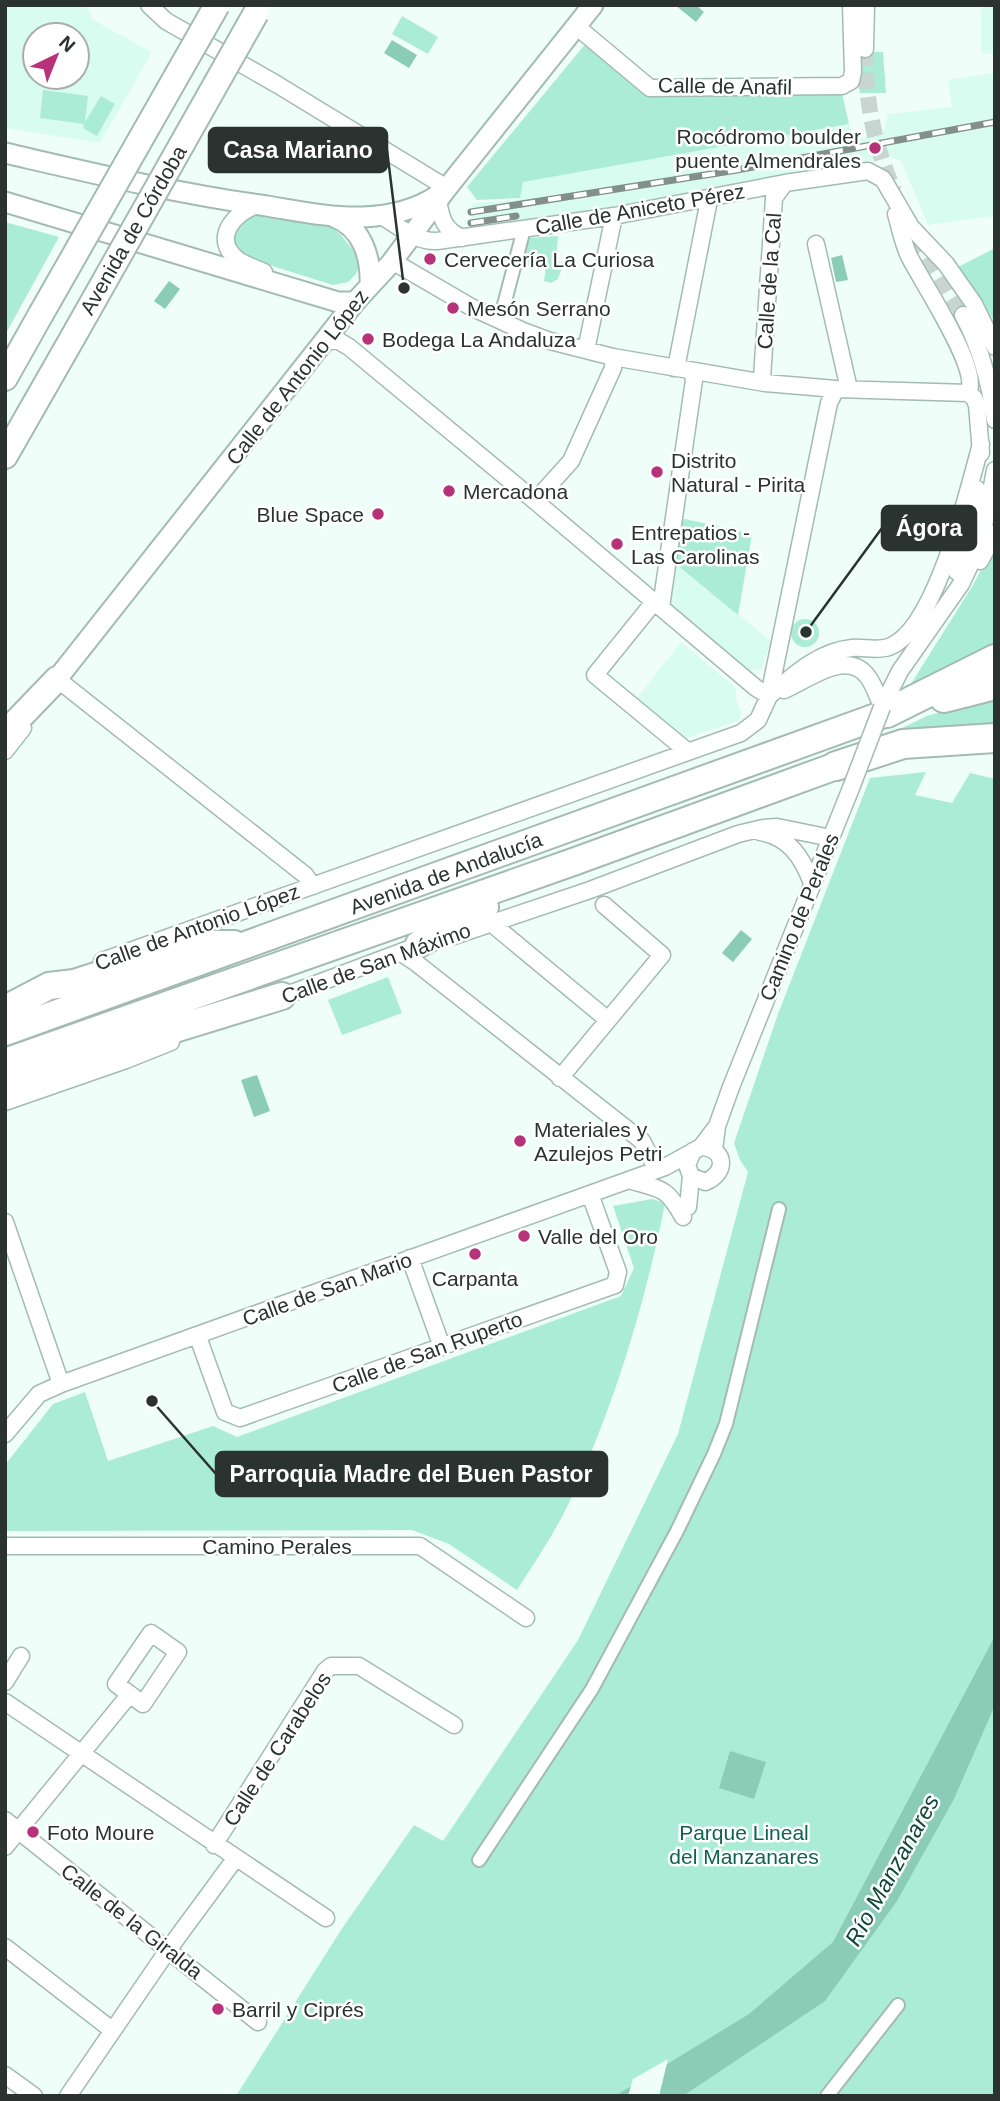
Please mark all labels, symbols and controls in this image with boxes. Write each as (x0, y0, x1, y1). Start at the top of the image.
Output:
north arrow (21, 21, 91, 91)
text: N (55, 32, 79, 56)
street label: Calle de Anafil (658, 73, 792, 99)
place label: Rocódromo boulder puente Almendrales (675, 125, 861, 172)
callout: Casa Mariano (209, 128, 387, 172)
text: Casa Mariano (223, 137, 373, 163)
marker: Rocódromo boulder puente Almendrales (867, 140, 883, 156)
street label: Avenida de Córdoba (75, 141, 191, 318)
street label: Calle de Aniceto Pérez (533, 179, 747, 239)
street label: Calle de la Cal (753, 212, 785, 350)
place label: Cervecería La Curiosa (444, 248, 654, 271)
marker: Cervecería La Curiosa (422, 251, 438, 267)
street label: Calle de Antonio López (221, 285, 373, 469)
place label: Mesón Serrano (467, 297, 611, 320)
marker: Mesón Serrano (445, 300, 461, 316)
place label: Bodega La Andaluza (382, 328, 576, 351)
marker: Bodega La Andaluza (360, 331, 376, 347)
place label: Distrito Natural - Pirita (671, 449, 806, 496)
marker: Distrito Natural - Pirita (649, 464, 665, 480)
place label: Mercadona (463, 480, 568, 503)
marker: Mercadona (441, 483, 457, 499)
place label: Blue Space (257, 503, 364, 526)
marker: Blue Space (370, 506, 386, 522)
callout: Ágora (882, 506, 976, 550)
text: Ágora (896, 514, 962, 541)
place label: Entrepatios - Las Carolinas (631, 521, 759, 568)
marker: Entrepatios - Las Carolinas (609, 536, 625, 552)
street label: Avenida de Andalucía (347, 827, 546, 918)
street label: Camino de Perales (755, 830, 843, 1004)
street label: Calle de Antonio López (92, 879, 302, 975)
street label: Calle de San Máximo (278, 918, 474, 1008)
place label: Materiales y Azulejos Petri (534, 1118, 662, 1165)
marker: Materiales y Azulejos Petri (512, 1133, 528, 1149)
place label: Valle del Oro (538, 1225, 658, 1248)
marker: Valle del Oro (516, 1228, 532, 1244)
marker: Carpanta (467, 1246, 483, 1262)
street label: Calle de San Mario (239, 1248, 415, 1330)
place label: Carpanta (432, 1267, 519, 1290)
street label: Calle de San Ruperto (329, 1307, 525, 1397)
callout: Parroquia Madre del Buen Pastor (216, 1452, 607, 1496)
text: Parroquia Madre del Buen Pastor (230, 1461, 593, 1487)
street label: Camino Perales (202, 1535, 352, 1558)
street label: Calle de Carabelos (219, 1668, 335, 1830)
water label: Río Manzanares (840, 1789, 945, 1950)
place label: Foto Moure (47, 1821, 154, 1844)
park label: Parque Lineal del Manzanares (669, 1821, 819, 1868)
marker: Foto Moure (25, 1824, 41, 1840)
street label: Calle de la Giralda (57, 1859, 207, 1983)
place label: Barril y Ciprés (232, 1998, 364, 2021)
marker: Barril y Ciprés (210, 2001, 226, 2017)

